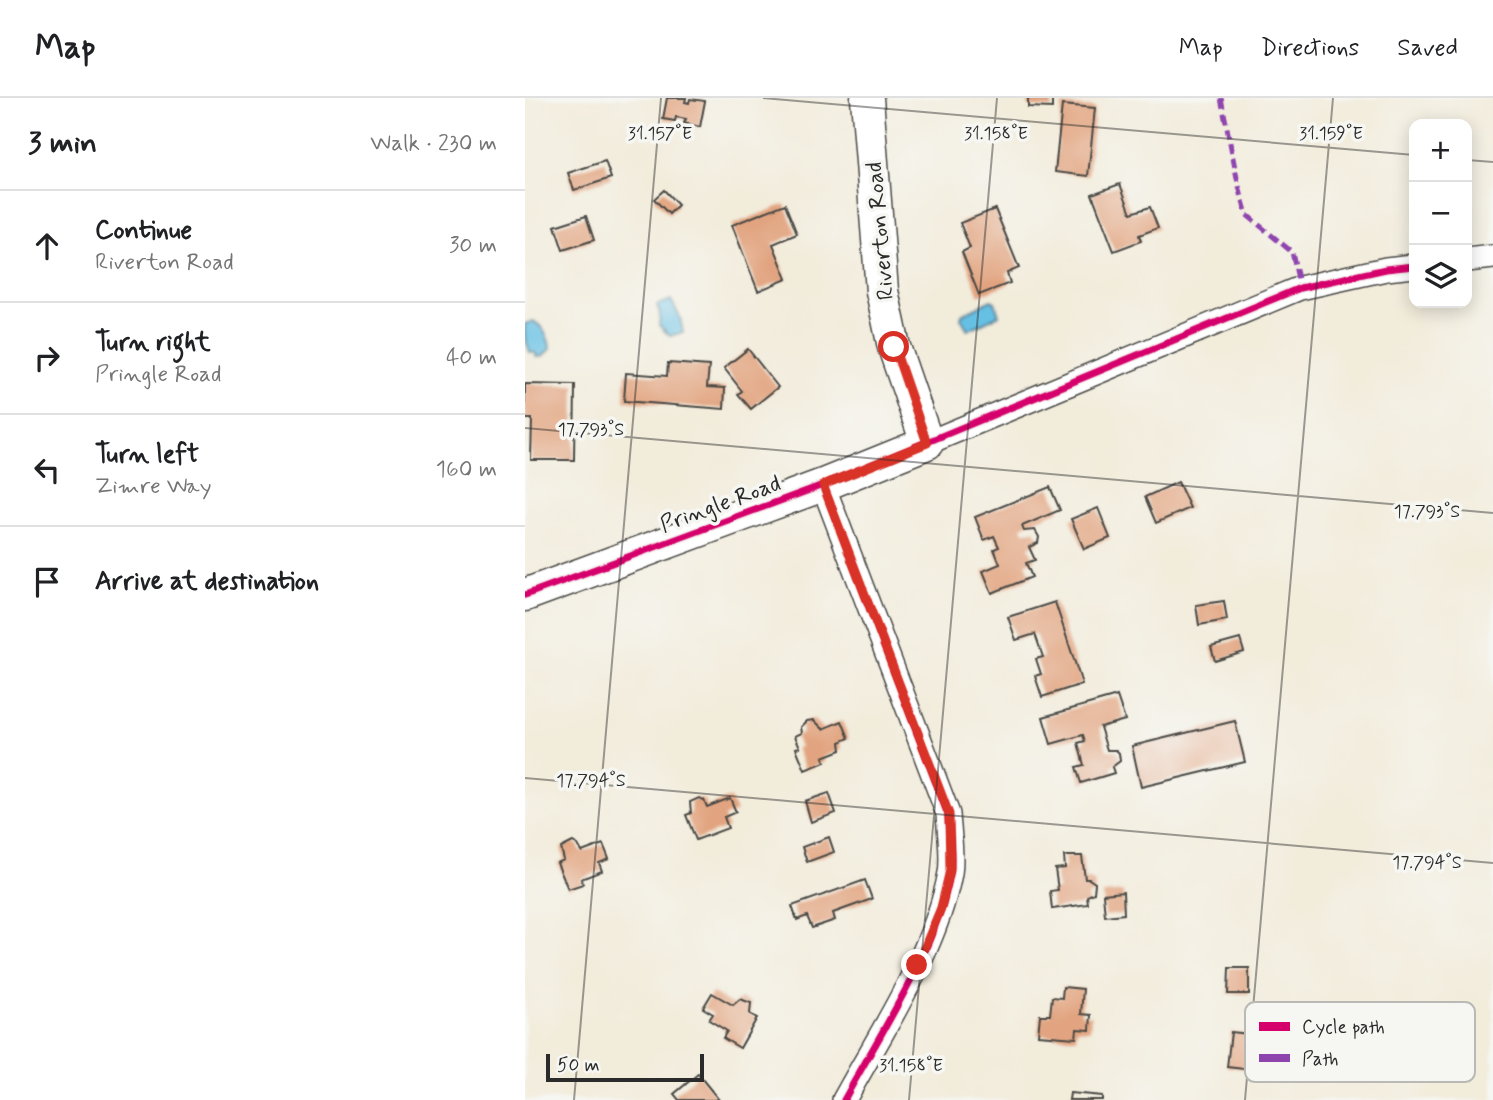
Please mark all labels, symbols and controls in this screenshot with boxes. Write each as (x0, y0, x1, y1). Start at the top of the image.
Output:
text: Map (35, 26, 95, 70)
text: Map (1179, 33, 1223, 64)
text: Directions (1261, 33, 1359, 64)
text: Saved (1397, 33, 1458, 64)
map controls (1409, 119, 1472, 308)
button: + (1409, 119, 1472, 182)
text: 31.157°E (628, 122, 692, 146)
text: 31.158°E (964, 122, 1028, 146)
text: 31.159°E (1299, 122, 1363, 146)
text: 3 min (28, 124, 97, 163)
text: Walk · 230 m (370, 129, 497, 159)
street label: Riverton Road (860, 160, 902, 301)
button: − (1409, 182, 1472, 245)
text: Continue (95, 214, 192, 248)
icon: ahead (28, 227, 66, 265)
text: 30 m (449, 231, 497, 261)
button: layers (1409, 245, 1472, 308)
text: Riverton Road (95, 248, 234, 278)
text: Turn right (95, 326, 211, 360)
route start (878, 331, 909, 362)
icon: right (28, 339, 66, 377)
text: 40 m (446, 343, 497, 373)
text: Pringle Road (95, 360, 221, 390)
text: 17.793°S (558, 418, 624, 442)
text: Turn left (95, 438, 199, 472)
icon: left (28, 451, 66, 489)
text: 160 m (436, 455, 497, 485)
street label: Pringle Road (656, 469, 785, 541)
text: Zimre Way (95, 472, 211, 502)
text: 17.793°S (1394, 500, 1460, 524)
icon: arrive (28, 563, 66, 601)
text: Arrive at destination (95, 565, 319, 599)
text: 17.794°S (556, 769, 626, 793)
text: 17.794°S (1392, 851, 1462, 875)
route end (901, 949, 932, 980)
legend (1245, 1002, 1475, 1082)
text: Cycle path (1302, 1015, 1385, 1040)
text: Path (1302, 1047, 1339, 1072)
scale bar (546, 1051, 703, 1083)
text: 50 m (557, 1053, 600, 1078)
text: 31.158°E (879, 1054, 943, 1078)

